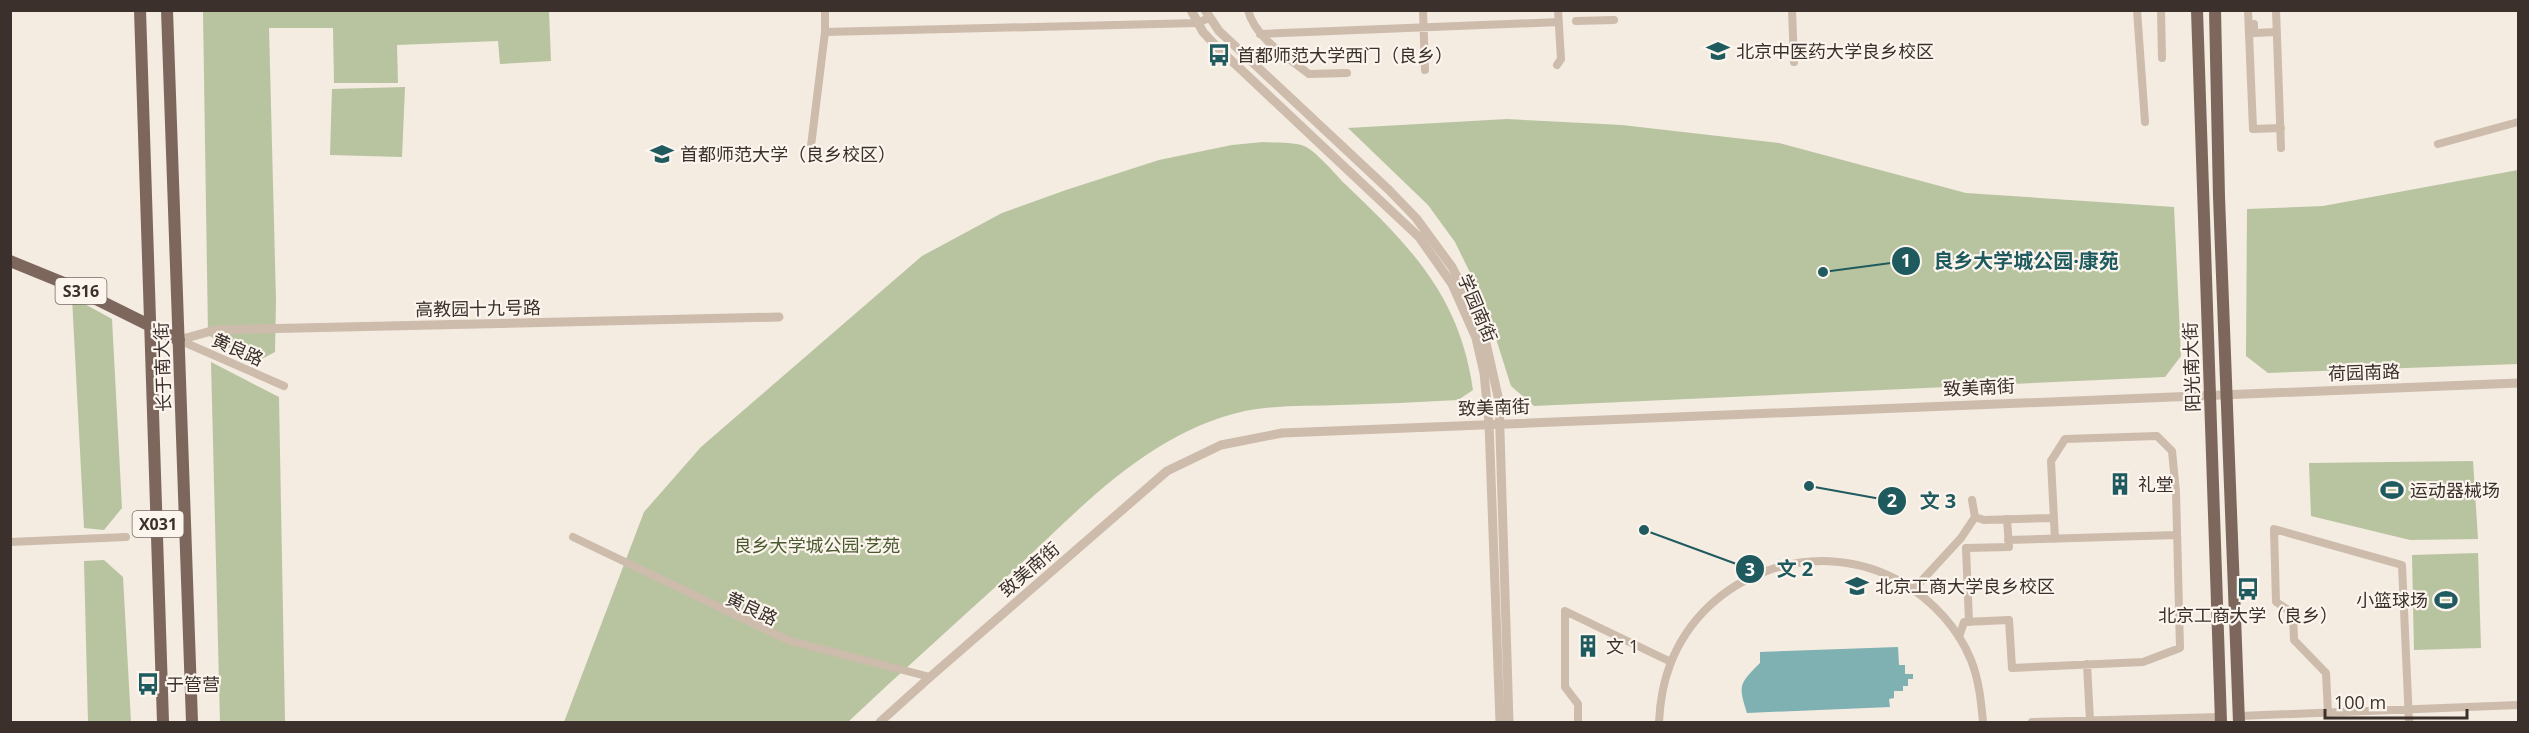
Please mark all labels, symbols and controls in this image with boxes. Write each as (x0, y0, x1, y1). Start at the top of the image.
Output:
school or university icon: 北京中医药大学良乡校区 (1705, 38, 1731, 64)
place label: 北京中医药大学良乡校区 (1736, 39, 1934, 63)
bus stop icon: 首都师范大学西门（良乡） (1206, 42, 1232, 68)
place label: 首都师范大学西门（良乡） (1237, 43, 1453, 67)
school or university icon: 首都师范大学（良乡校区） (649, 141, 675, 167)
place label: 首都师范大学（良乡校区） (680, 142, 896, 166)
callout: 良乡大学城公园·康苑 (1891, 242, 2131, 280)
text: 良乡大学城公园·康苑 (1933, 247, 2119, 274)
text: 1 (1901, 248, 1911, 272)
street label: 学园南街 (1453, 270, 1503, 346)
road number: S316 (56, 278, 106, 304)
street label: 高教园十九号路 (415, 295, 541, 321)
street label: 长于南大街 (148, 322, 176, 412)
street label: 阳光南大街 (2177, 322, 2205, 412)
street label: 黄良路 (208, 327, 268, 371)
street label: 荷园南路 (2328, 359, 2400, 385)
street label: 致美南街 (1942, 373, 2016, 401)
street label: 致美南街 (1458, 394, 1530, 420)
building icon: 礼堂 (2107, 471, 2133, 497)
place label: 礼堂 (2138, 472, 2174, 496)
sports icon: 运动器械场 (2379, 477, 2405, 503)
place label: 运动器械场 (2410, 478, 2500, 502)
callout: 文 3 (1877, 482, 1968, 520)
text: 文 3 (1920, 487, 1956, 514)
text: 2 (1887, 488, 1897, 512)
road number: X031 (132, 511, 184, 537)
park label: 良乡大学城公园·艺苑 (734, 533, 900, 557)
street label: 致美南街 (994, 536, 1064, 602)
callout: 文 2 (1735, 550, 1826, 588)
text: 文 2 (1777, 555, 1813, 582)
text: 3 (1745, 557, 1755, 581)
school or university icon: 北京工商大学良乡校区 (1844, 573, 1870, 599)
place label: 北京工商大学良乡校区 (1875, 574, 2055, 598)
bus stop icon: 北京工商大学（良乡） (2235, 576, 2261, 602)
street label: 黄良路 (722, 586, 782, 630)
sports icon: 小篮球场 (2433, 587, 2459, 613)
place label: 小篮球场 (2356, 588, 2428, 612)
place label: 北京工商大学（良乡） (2158, 603, 2338, 627)
building icon: 文 1 (1575, 633, 1601, 659)
place label: 文 1 (1606, 634, 1639, 658)
bus stop icon: 于管营 (135, 671, 161, 697)
place label: 于管营 (166, 672, 220, 696)
scale bar (2325, 682, 2468, 720)
text: 100 m (2334, 690, 2386, 714)

